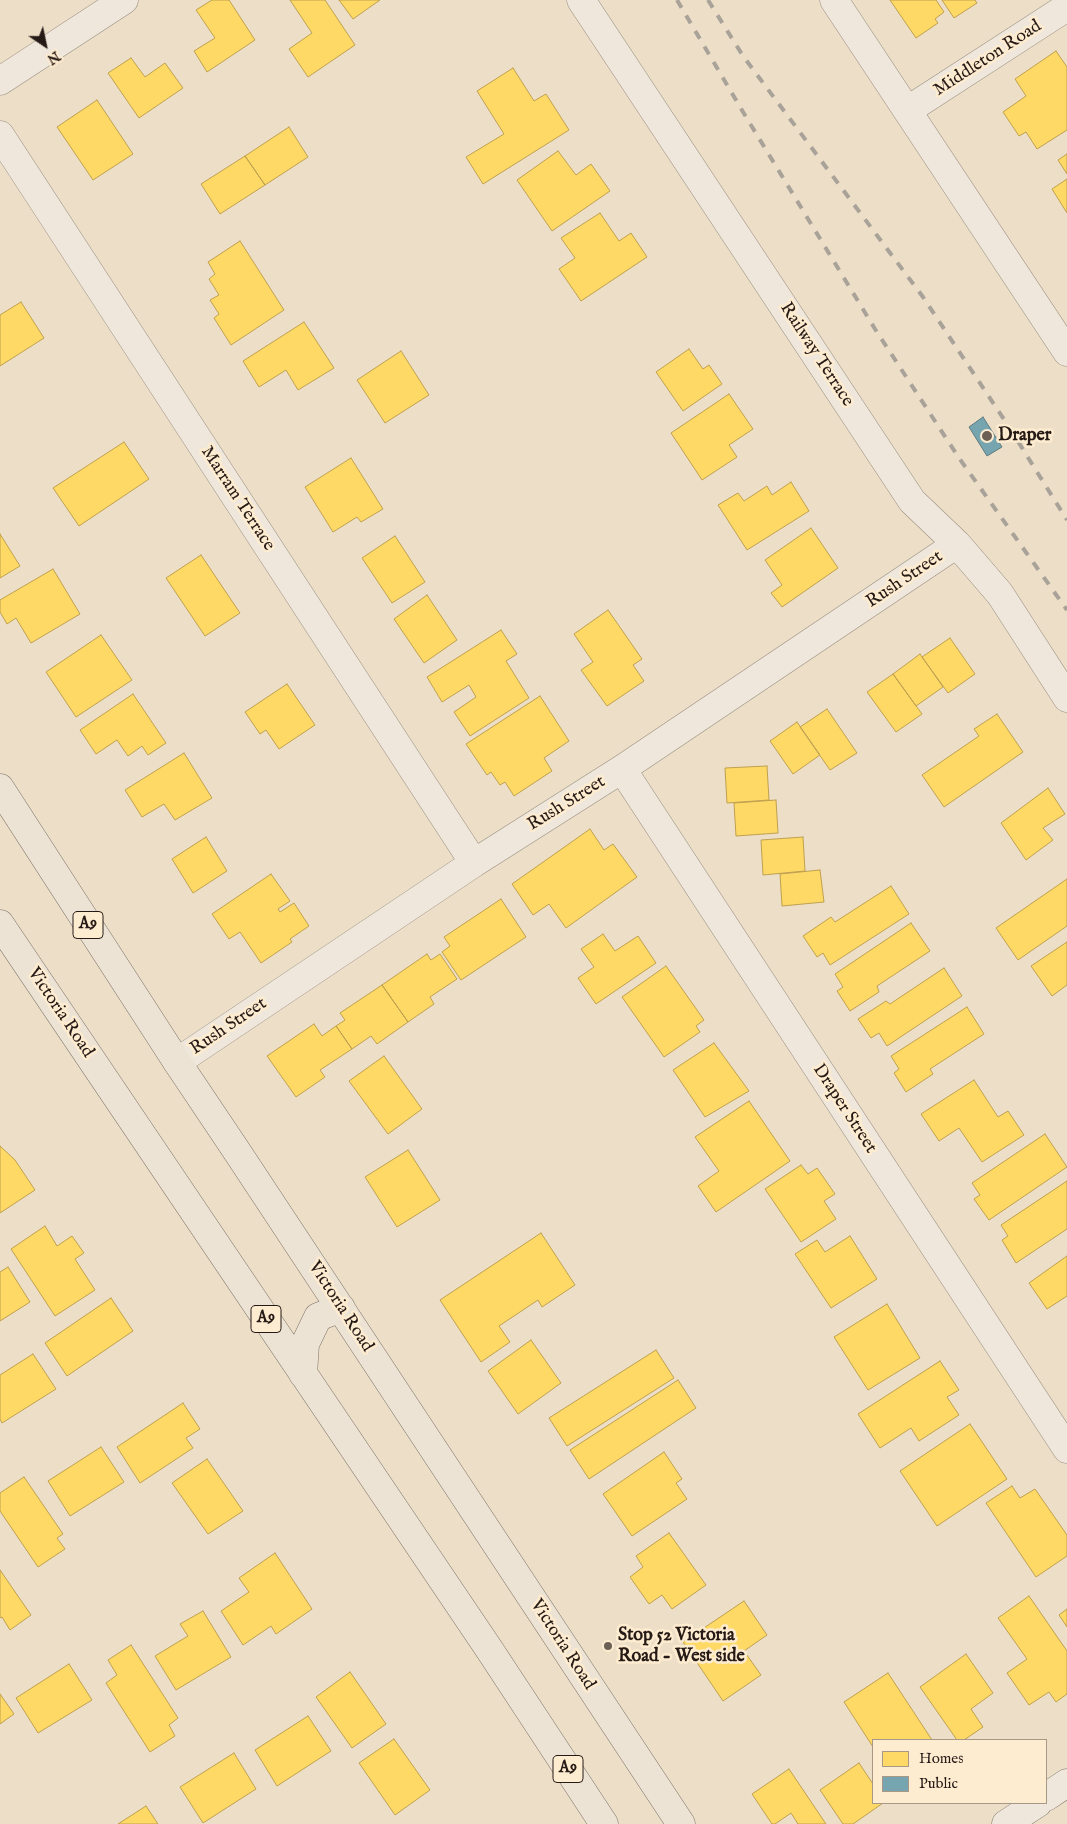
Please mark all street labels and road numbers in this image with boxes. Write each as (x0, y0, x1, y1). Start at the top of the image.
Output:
street label: Middleton Road (930, 16, 1046, 102)
street label: Railway Terrace (774, 299, 858, 411)
street label: Marram Terrace (195, 443, 279, 555)
street label: Rush Street (863, 547, 947, 613)
street label: Rush Street (524, 772, 610, 836)
road number: A9 (73, 912, 103, 938)
street label: Victoria Road (22, 964, 98, 1062)
street label: Rush Street (187, 994, 271, 1060)
street label: Draper Street (807, 1060, 881, 1158)
street label: Victoria Road (303, 1258, 377, 1356)
road number: A9 (251, 1306, 281, 1332)
street label: Victoria Road (525, 1596, 599, 1694)
road number: A9 (553, 1756, 583, 1782)

